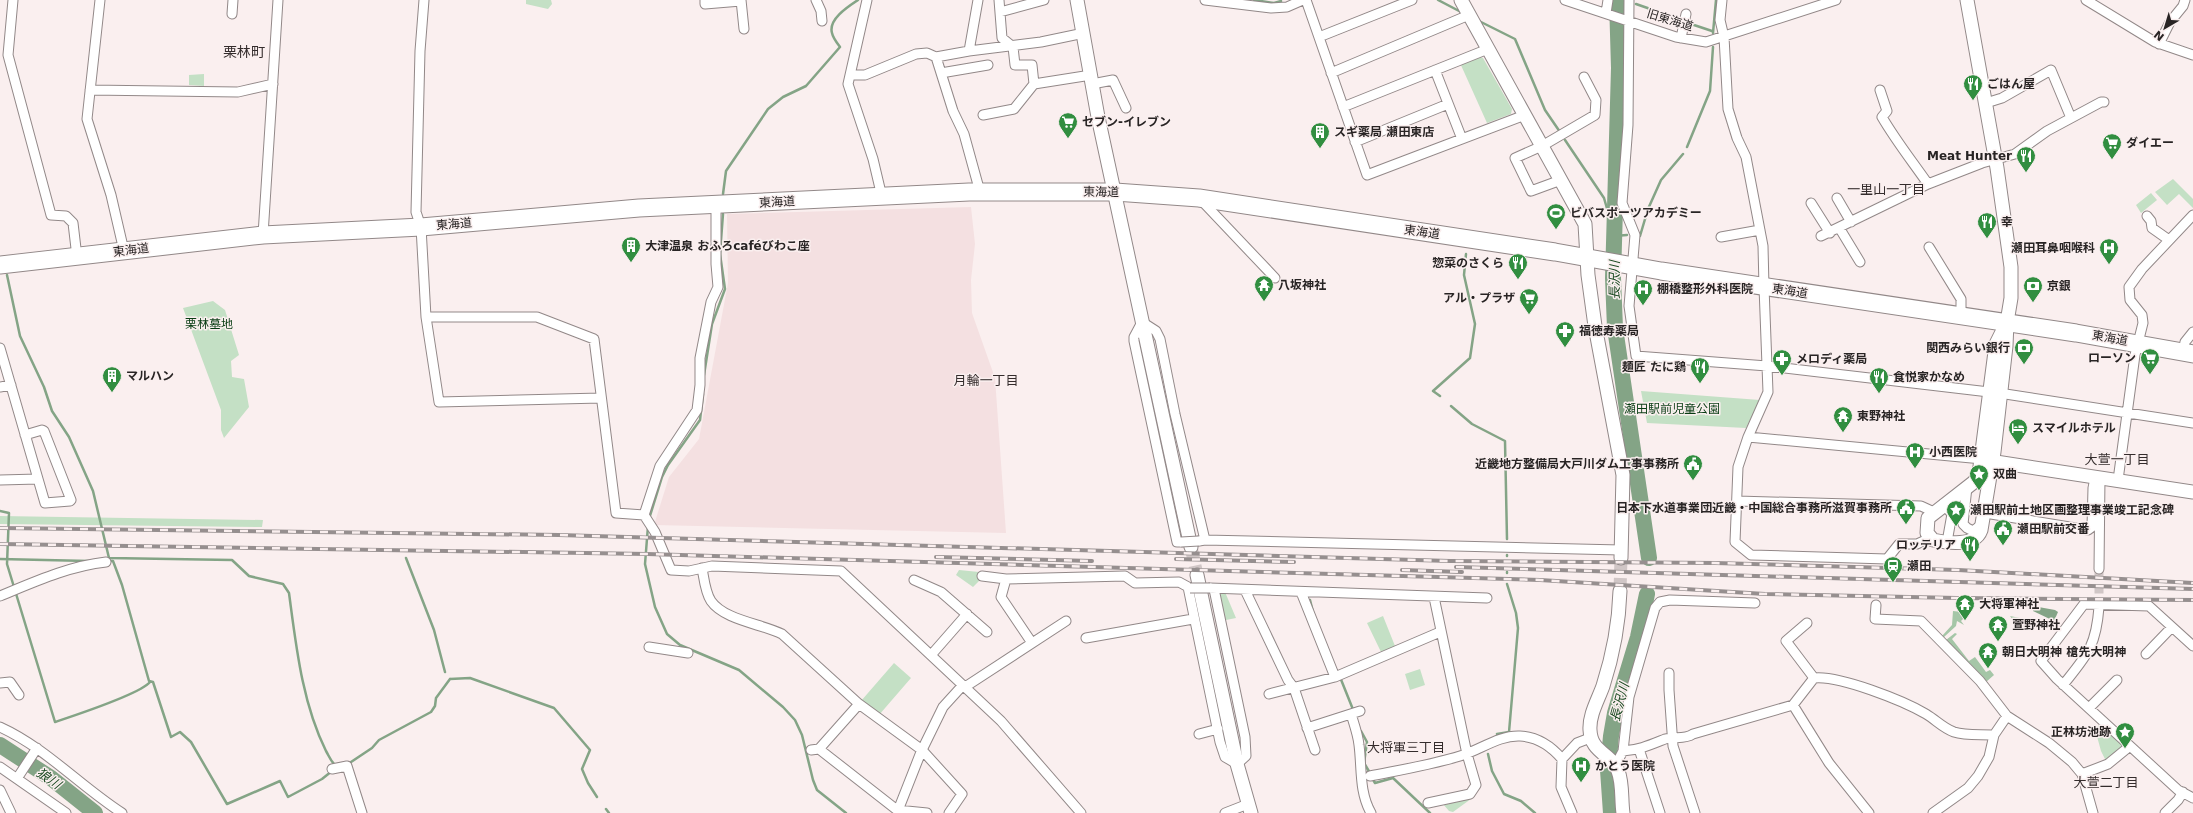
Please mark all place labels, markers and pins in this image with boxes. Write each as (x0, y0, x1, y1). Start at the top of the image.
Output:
restaurant icon: ごはん屋 (1962, 73, 1984, 101)
place label: ごはん屋 (1987, 77, 2035, 91)
supermarket icon: セブン-イレブン (1057, 111, 1079, 139)
place label: セブン-イレブン (1082, 115, 1171, 129)
building icon: スギ薬局 瀬田東店 (1309, 121, 1331, 149)
place label: スギ薬局 瀬田東店 (1334, 125, 1434, 139)
supermarket icon: ダイエー (2101, 132, 2123, 160)
place label: ダイエー (2126, 136, 2174, 150)
restaurant icon: Meat Hunter (2015, 145, 2037, 173)
place label: Meat Hunter (1927, 149, 2012, 163)
sports icon: ビバスポーツアカデミー (1545, 202, 1567, 230)
place label: ビバスポーツアカデミー (1570, 206, 1702, 220)
restaurant icon: 幸 (1976, 211, 1998, 239)
place label: 幸 (2001, 215, 2013, 229)
building icon: 大津温泉 おふろcaféびわこ座 (620, 235, 642, 263)
hospital icon: 瀬田耳鼻咽喉科 (2098, 237, 2120, 265)
place label: 大津温泉 おふろcaféびわこ座 (645, 239, 810, 253)
place label: 瀬田耳鼻咽喉科 (2011, 241, 2095, 255)
restaurant icon: 惣菜のさくら (1507, 252, 1529, 280)
place label: 惣菜のさくら (1432, 256, 1504, 270)
temple icon: 八坂神社 (1253, 274, 1275, 302)
bank icon: 京銀 (2022, 275, 2044, 303)
place label: 八坂神社 (1278, 278, 1326, 292)
hospital icon: 棚橋整形外科医院 (1632, 278, 1654, 306)
place label: 京銀 (2047, 279, 2071, 293)
place label: 棚橋整形外科医院 (1657, 282, 1753, 296)
supermarket icon: アル・プラザ (1518, 287, 1540, 315)
place label: アル・プラザ (1443, 291, 1515, 305)
pharmacy icon: 福徳寿薬局 (1554, 320, 1576, 348)
place label: 福徳寿薬局 (1579, 324, 1639, 338)
bank icon: 関西みらい銀行 (2013, 337, 2035, 365)
place label: 関西みらい銀行 (1926, 341, 2010, 355)
supermarket icon: ローソン (2139, 347, 2161, 375)
pharmacy icon: メロディ薬局 (1771, 348, 1793, 376)
place label: ローソン (2088, 351, 2136, 365)
place label: メロディ薬局 (1796, 352, 1867, 366)
restaurant icon: 麺匠 たに鶏 (1689, 356, 1711, 384)
place label: 麺匠 たに鶏 (1622, 360, 1686, 374)
building icon: マルハン (101, 365, 123, 393)
restaurant icon: 食悦家かなめ (1868, 366, 1890, 394)
place label: マルハン (126, 369, 174, 383)
place label: 食悦家かなめ (1893, 370, 1965, 384)
temple icon: 東野神社 (1832, 405, 1854, 433)
place label: 東野神社 (1857, 409, 1905, 423)
hotel icon: スマイルホテル (2007, 417, 2029, 445)
place label: スマイルホテル (2032, 421, 2116, 435)
hospital icon: 小西医院 (1904, 441, 1926, 469)
place label: 小西医院 (1929, 445, 1977, 459)
public building icon: 近畿地方整備局大戸川ダム工事事務所 (1682, 453, 1704, 481)
place label: 近畿地方整備局大戸川ダム工事事務所 (1475, 457, 1679, 471)
place icon: 双曲 (1968, 463, 1990, 491)
place label: 双曲 (1993, 467, 2017, 481)
public building icon: 日本下水道事業団近畿・中国総合事務所滋賀事務所 (1895, 497, 1917, 525)
place icon: 瀬田駅前土地区画整理事業竣工記念碑 (1945, 499, 1967, 527)
place label: 日本下水道事業団近畿・中国総合事務所滋賀事務所 (1616, 501, 1892, 515)
place label: 瀬田駅前土地区画整理事業竣工記念碑 (1970, 503, 2174, 517)
public building icon: 瀬田駅前交番 (1992, 518, 2014, 546)
place label: 瀬田駅前交番 (2017, 522, 2090, 536)
restaurant icon: ロッテリア (1959, 534, 1981, 562)
place label: ロッテリア (1896, 538, 1956, 552)
station icon: 瀬田 (1882, 555, 1904, 583)
place label: 瀬田 (1907, 559, 1931, 573)
temple icon: 大将軍神社 (1954, 593, 1976, 621)
place label: 大将軍神社 (1979, 597, 2039, 611)
temple icon: 萱野神社 (1987, 614, 2009, 642)
place label: 萱野神社 (2012, 618, 2060, 632)
temple icon: 朝日大明神 槍先大明神 (1977, 641, 1999, 669)
place label: 朝日大明神 槍先大明神 (2002, 645, 2126, 659)
place icon: 正林坊池跡 (2114, 721, 2136, 749)
place label: 正林坊池跡 (2051, 725, 2111, 739)
hospital icon: かとう医院 (1570, 755, 1592, 783)
place label: かとう医院 (1595, 759, 1655, 773)

